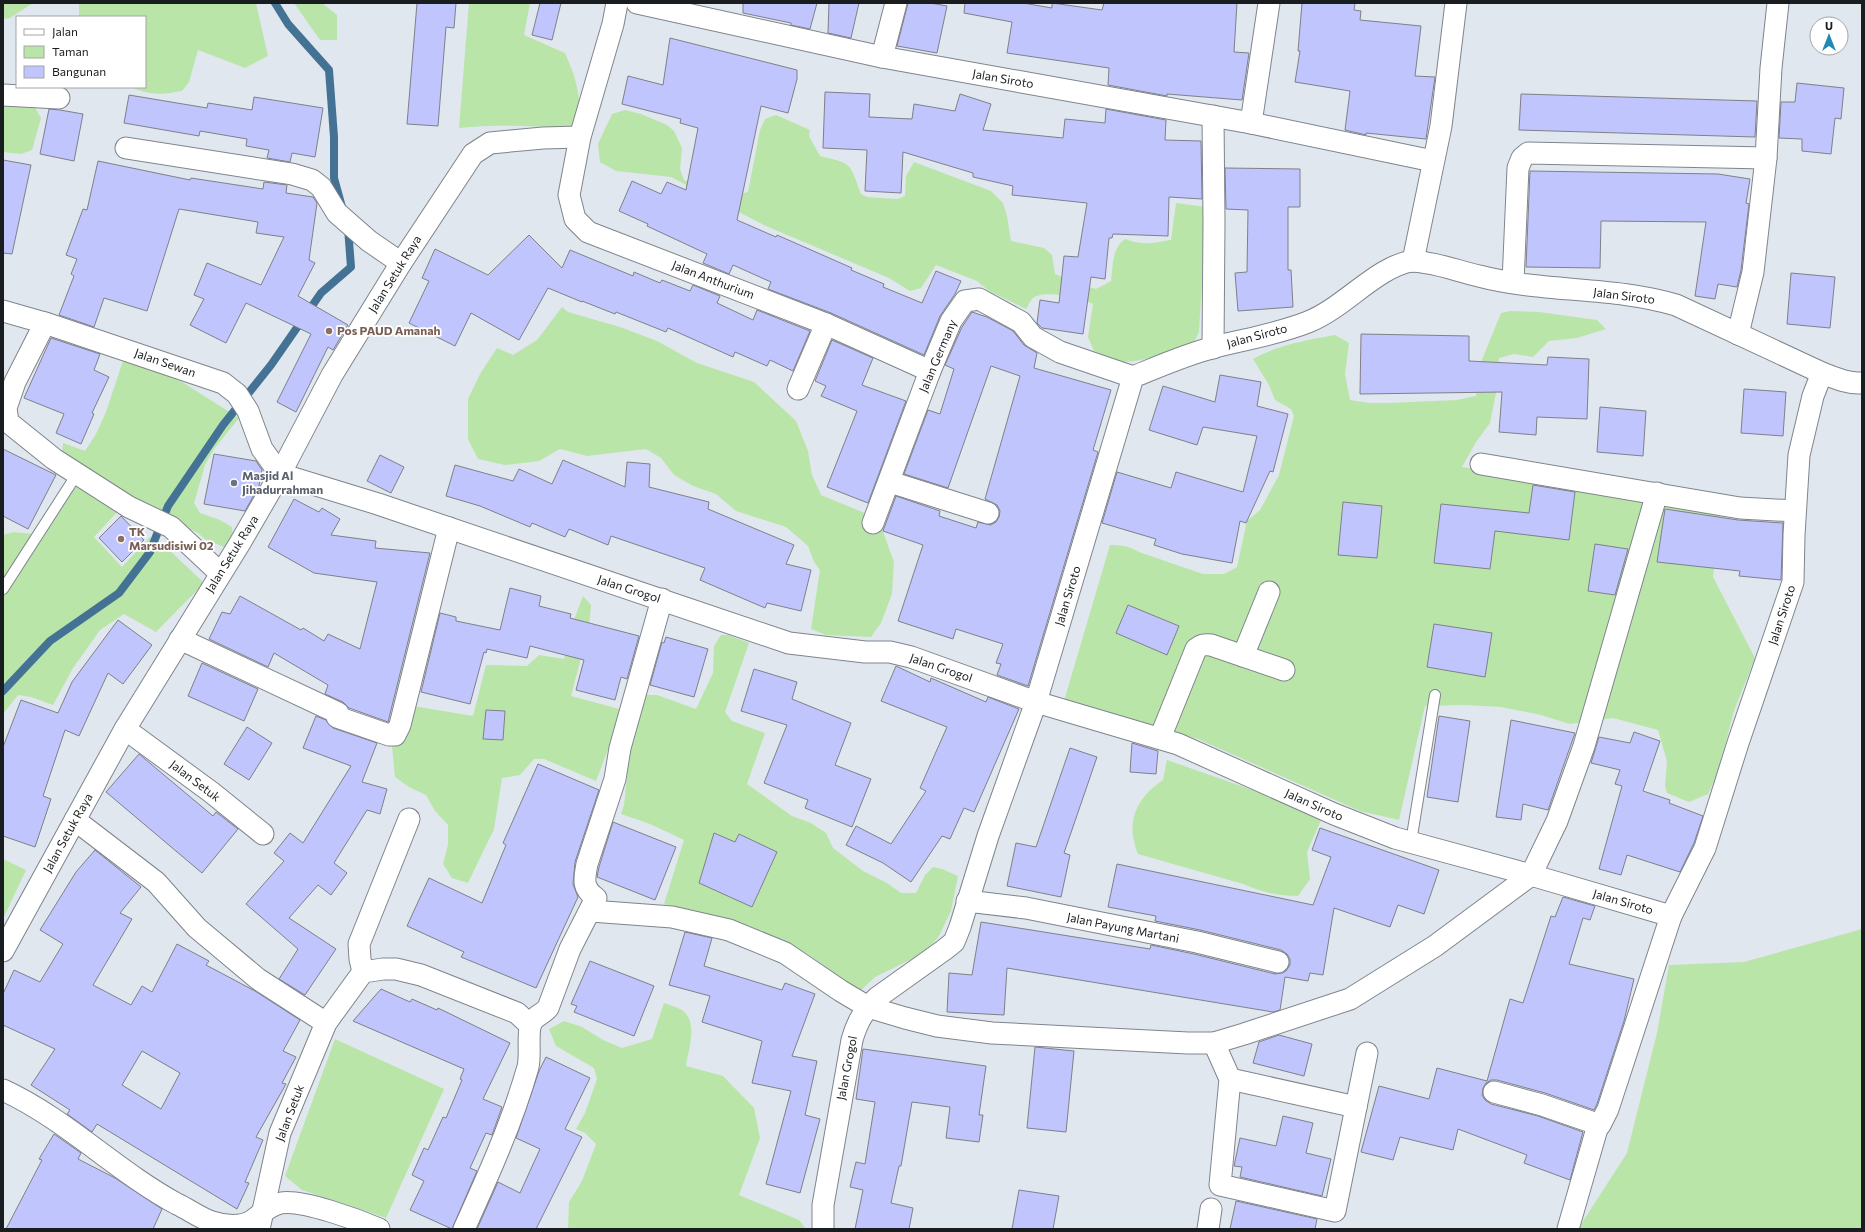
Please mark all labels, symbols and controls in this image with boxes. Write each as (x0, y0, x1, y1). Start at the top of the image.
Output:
legend (16, 16, 146, 88)
north arrow (1809, 16, 1849, 56)
text: U (1825, 19, 1833, 32)
text: Jalan (52, 24, 78, 39)
text: Taman (52, 44, 89, 58)
text: Bangunan (52, 64, 106, 78)
street label: Jalan Siroto (971, 66, 1035, 91)
street label: Jalan Setuk Raya (365, 232, 424, 315)
street label: Jalan Anthurium (670, 257, 756, 302)
street label: Jalan Siroto (1592, 284, 1656, 307)
street label: Jalan Germany (915, 317, 960, 395)
street label: Jalan Siroto (1225, 320, 1289, 351)
place label: Pos PAUD Amanah (337, 323, 440, 337)
marker: Pos PAUD Amanah (324, 326, 334, 336)
street label: Jalan Sewan (132, 345, 198, 380)
place label: Masjid Al Jihadurrahman (242, 468, 323, 497)
marker: Masjid Al Jihadurrahman (229, 478, 239, 488)
street label: Jalan Setuk Raya (202, 512, 261, 595)
place label: TK Marsudisiwi 02 (129, 524, 214, 552)
marker: TK Marsudisiwi 02 (116, 534, 126, 544)
street label: Jalan Siroto (1051, 564, 1084, 628)
street label: Jalan Grogol (596, 571, 663, 606)
street label: Jalan Siroto (1765, 583, 1798, 647)
street label: Jalan Grogol (908, 650, 975, 685)
street label: Jalan Setuk (167, 757, 224, 805)
street label: Jalan Siroto (1283, 785, 1346, 824)
street label: Jalan Setuk Raya (40, 790, 96, 875)
street label: Jalan Siroto (1591, 886, 1655, 917)
street label: Jalan Payung Martani (1066, 909, 1181, 946)
street label: Jalan Grogol (833, 1034, 860, 1101)
street label: Jalan Setuk (272, 1082, 307, 1143)

